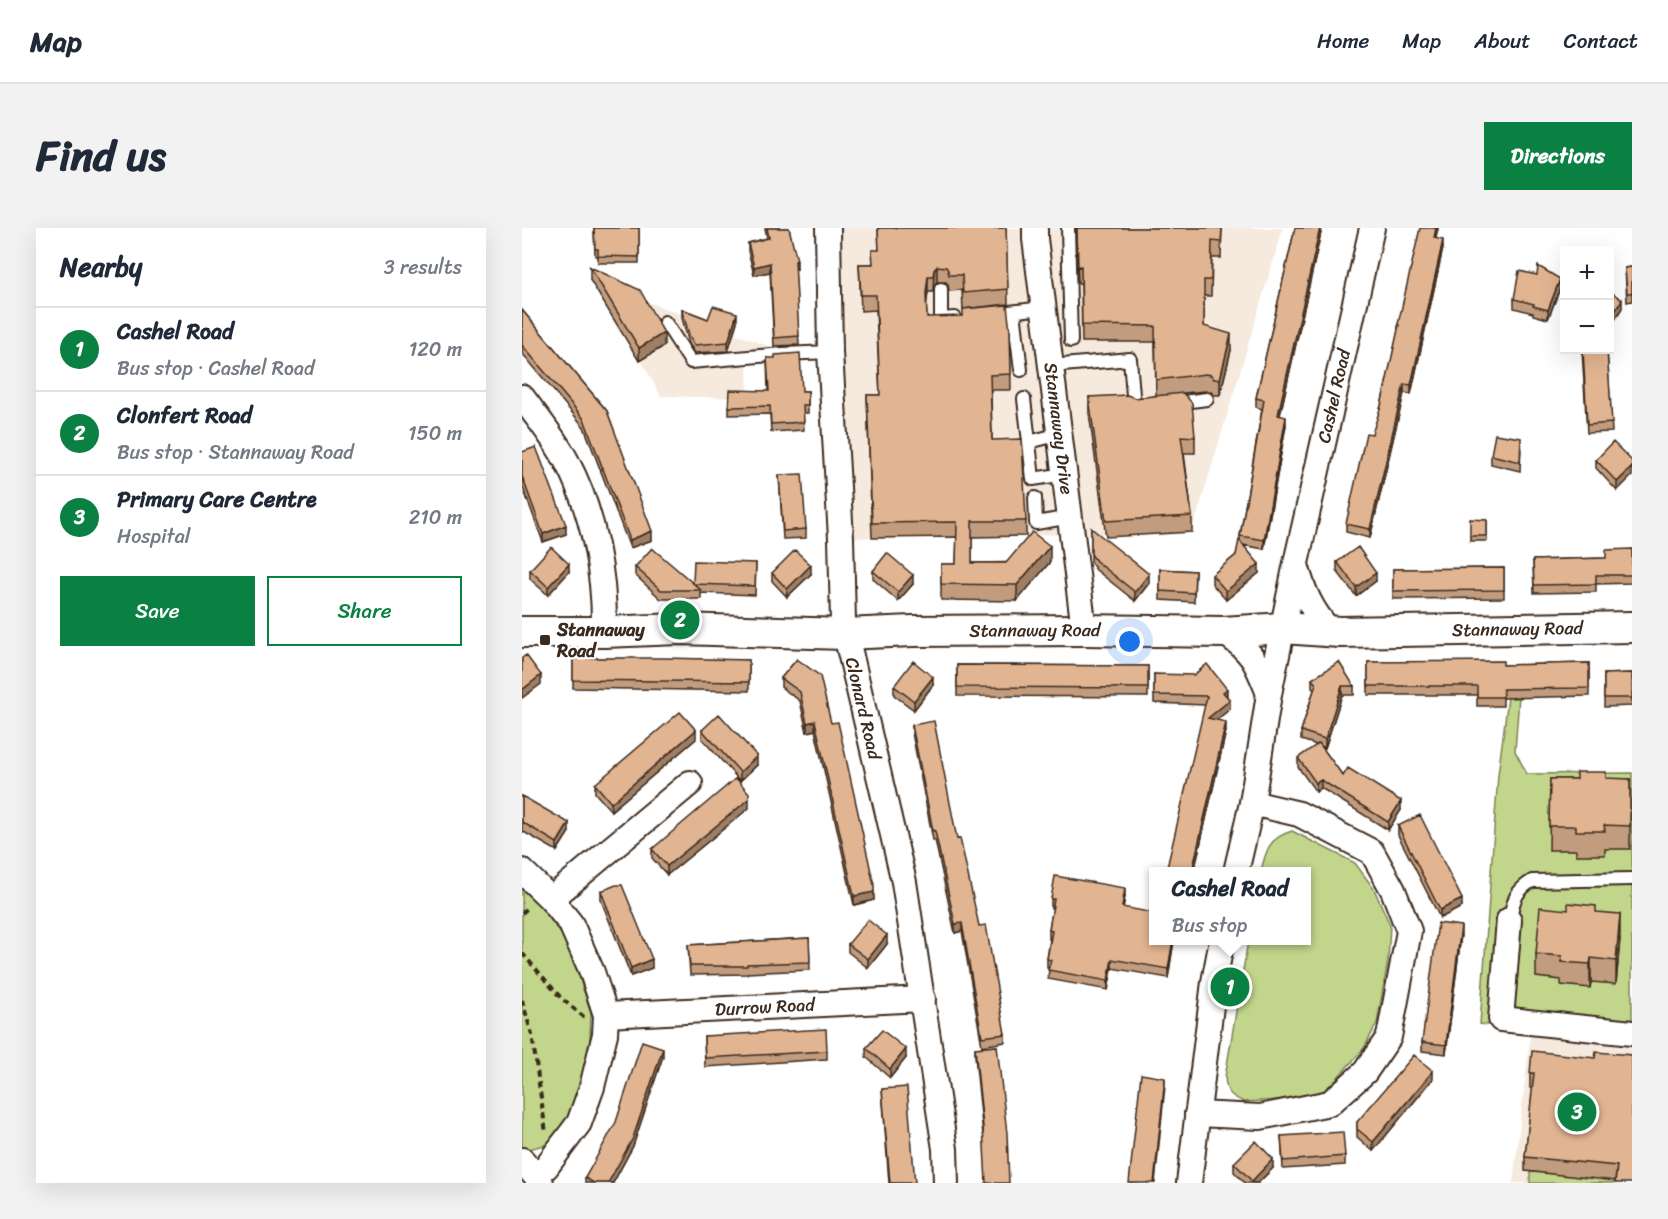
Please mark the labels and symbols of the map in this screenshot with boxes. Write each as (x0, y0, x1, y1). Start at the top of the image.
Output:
street label: Cashel Road (1308, 345, 1360, 446)
street label: Stannaway Drive (1035, 361, 1083, 497)
pin: 2 (660, 598, 700, 642)
street label: Stannaway Road (1452, 612, 1585, 646)
place label: Stannaway Road (556, 614, 645, 667)
street label: Stannaway Road (969, 614, 1102, 647)
your location (1115, 627, 1144, 656)
marker: Stannaway Road (538, 633, 552, 647)
street label: Clonard Road (836, 654, 891, 764)
pin: 1 (1210, 964, 1250, 1010)
street label: Durrow Road (714, 988, 817, 1025)
pin: 3 (1558, 1090, 1596, 1134)

